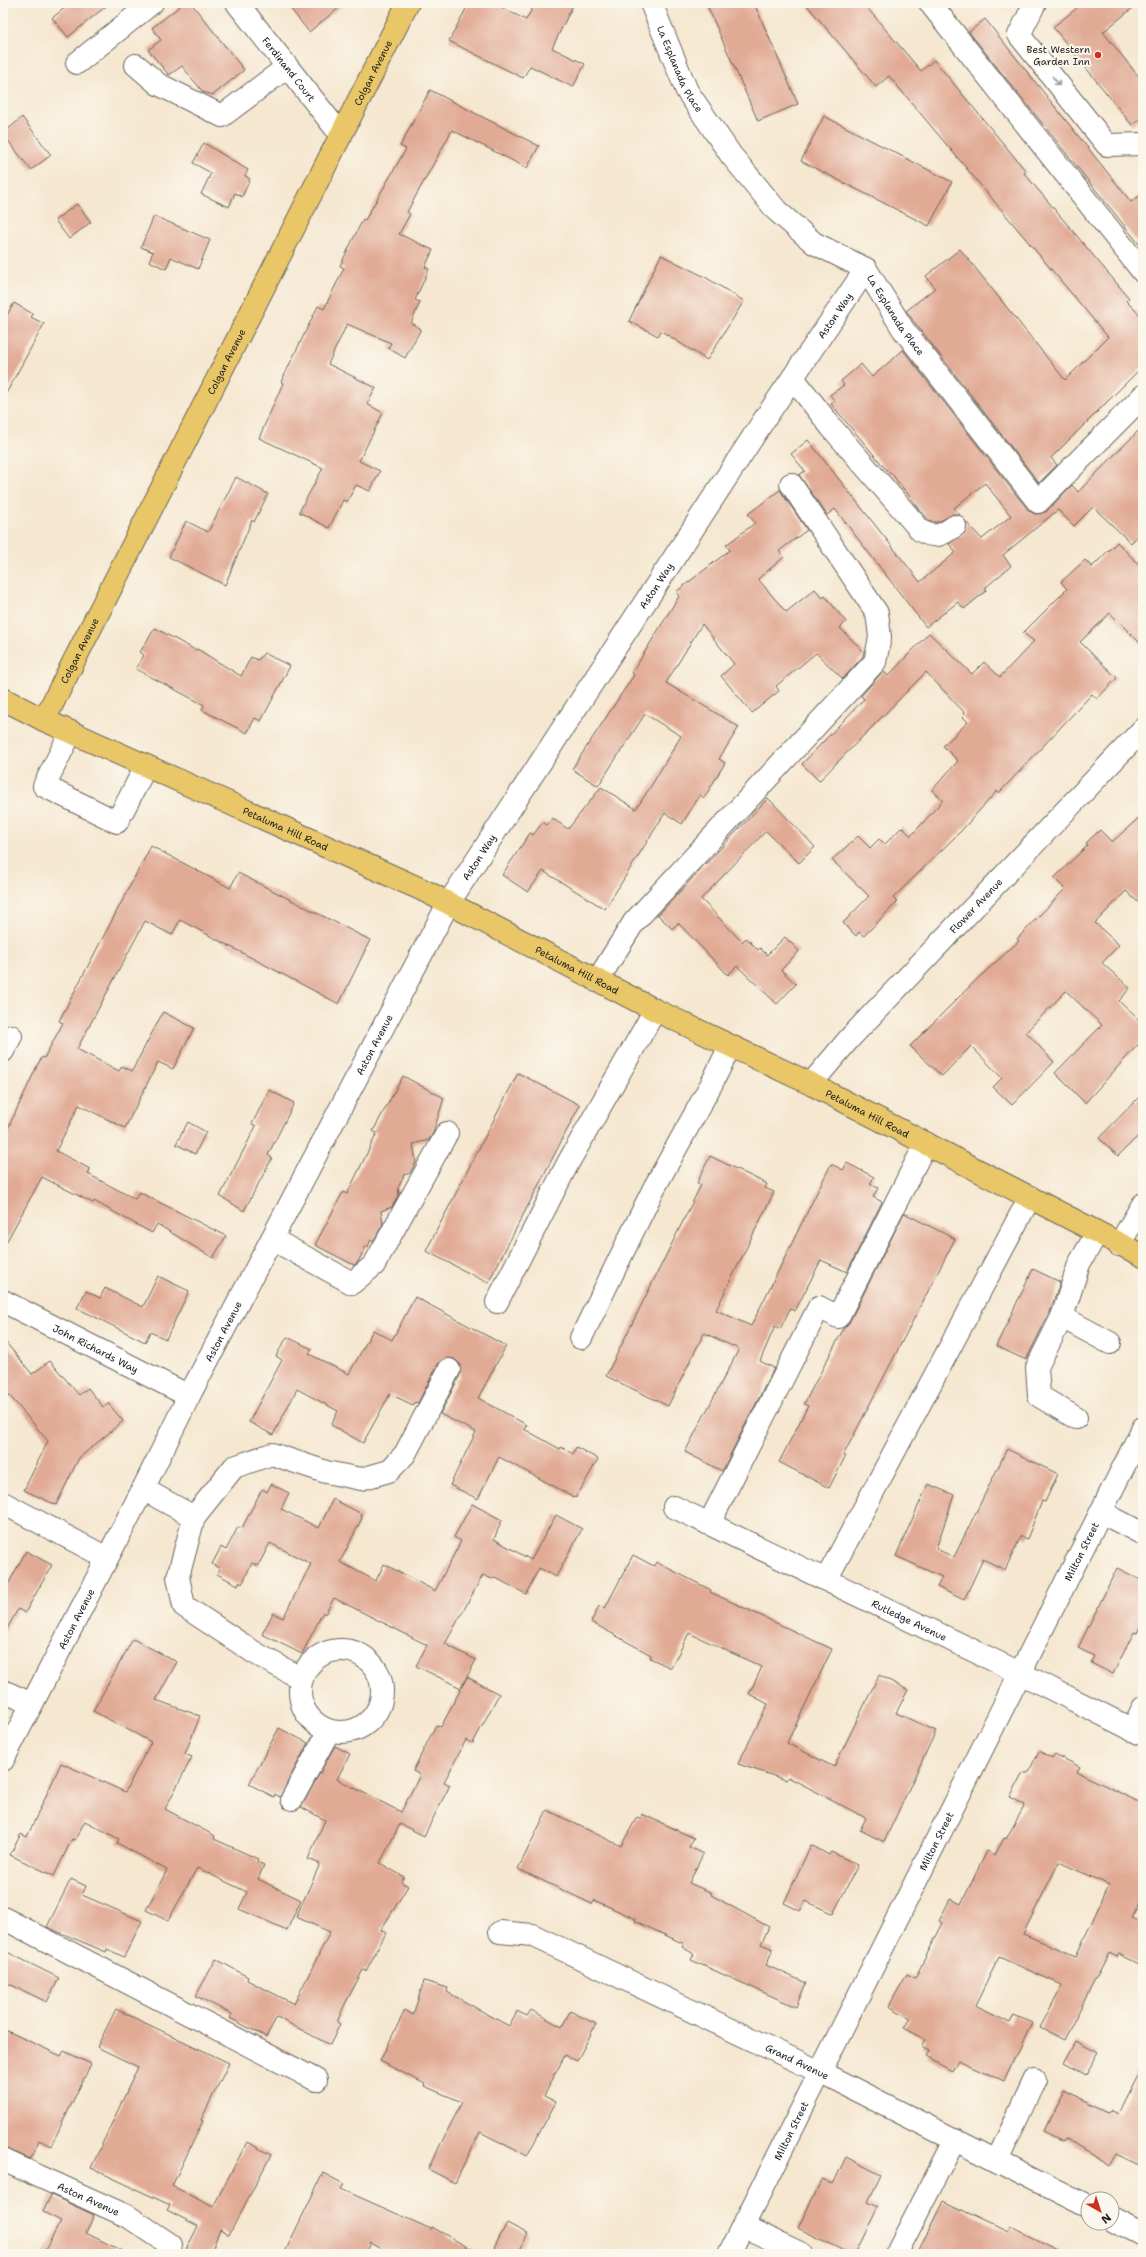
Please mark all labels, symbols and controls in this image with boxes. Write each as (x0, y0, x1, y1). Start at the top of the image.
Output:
street label: La Esplanada Place (654, 23, 706, 115)
street label: Ferdinand Court (260, 34, 318, 104)
street label: Colgan Avenue (351, 37, 395, 108)
place label: Best Western Garden Inn (1027, 43, 1090, 68)
marker: Best Western Garden Inn (1093, 50, 1103, 60)
one-way arrow (1051, 75, 1060, 86)
street label: La Esplanada Place (864, 272, 928, 358)
street label: Aston Way (815, 290, 855, 341)
street label: Colgan Avenue (204, 326, 248, 397)
street label: Aston Way (636, 560, 676, 611)
street label: Colgan Avenue (57, 615, 102, 685)
street label: Petaluma Hill Road (241, 804, 331, 854)
street label: Aston Way (459, 831, 499, 883)
street label: Flower Avenue (946, 875, 1005, 936)
street label: Petaluma Hill Road (533, 943, 622, 997)
street label: Aston Avenue (353, 1012, 396, 1077)
street label: Petaluma Hill Road (823, 1086, 912, 1141)
street label: Aston Avenue (202, 1298, 245, 1364)
street label: John Richards Way (51, 1321, 141, 1376)
street label: Milton Street (1061, 1520, 1101, 1583)
street label: Aston Avenue (55, 1586, 97, 1651)
street label: Rutledge Avenue (870, 1596, 949, 1644)
street label: Milton Street (916, 1809, 956, 1873)
street label: Grand Avenue (763, 2041, 832, 2082)
street label: Milton Street (771, 2099, 811, 2162)
street label: Aston Avenue (55, 2179, 122, 2219)
north arrow (1080, 2191, 1120, 2231)
text: N (1098, 2210, 1114, 2227)

